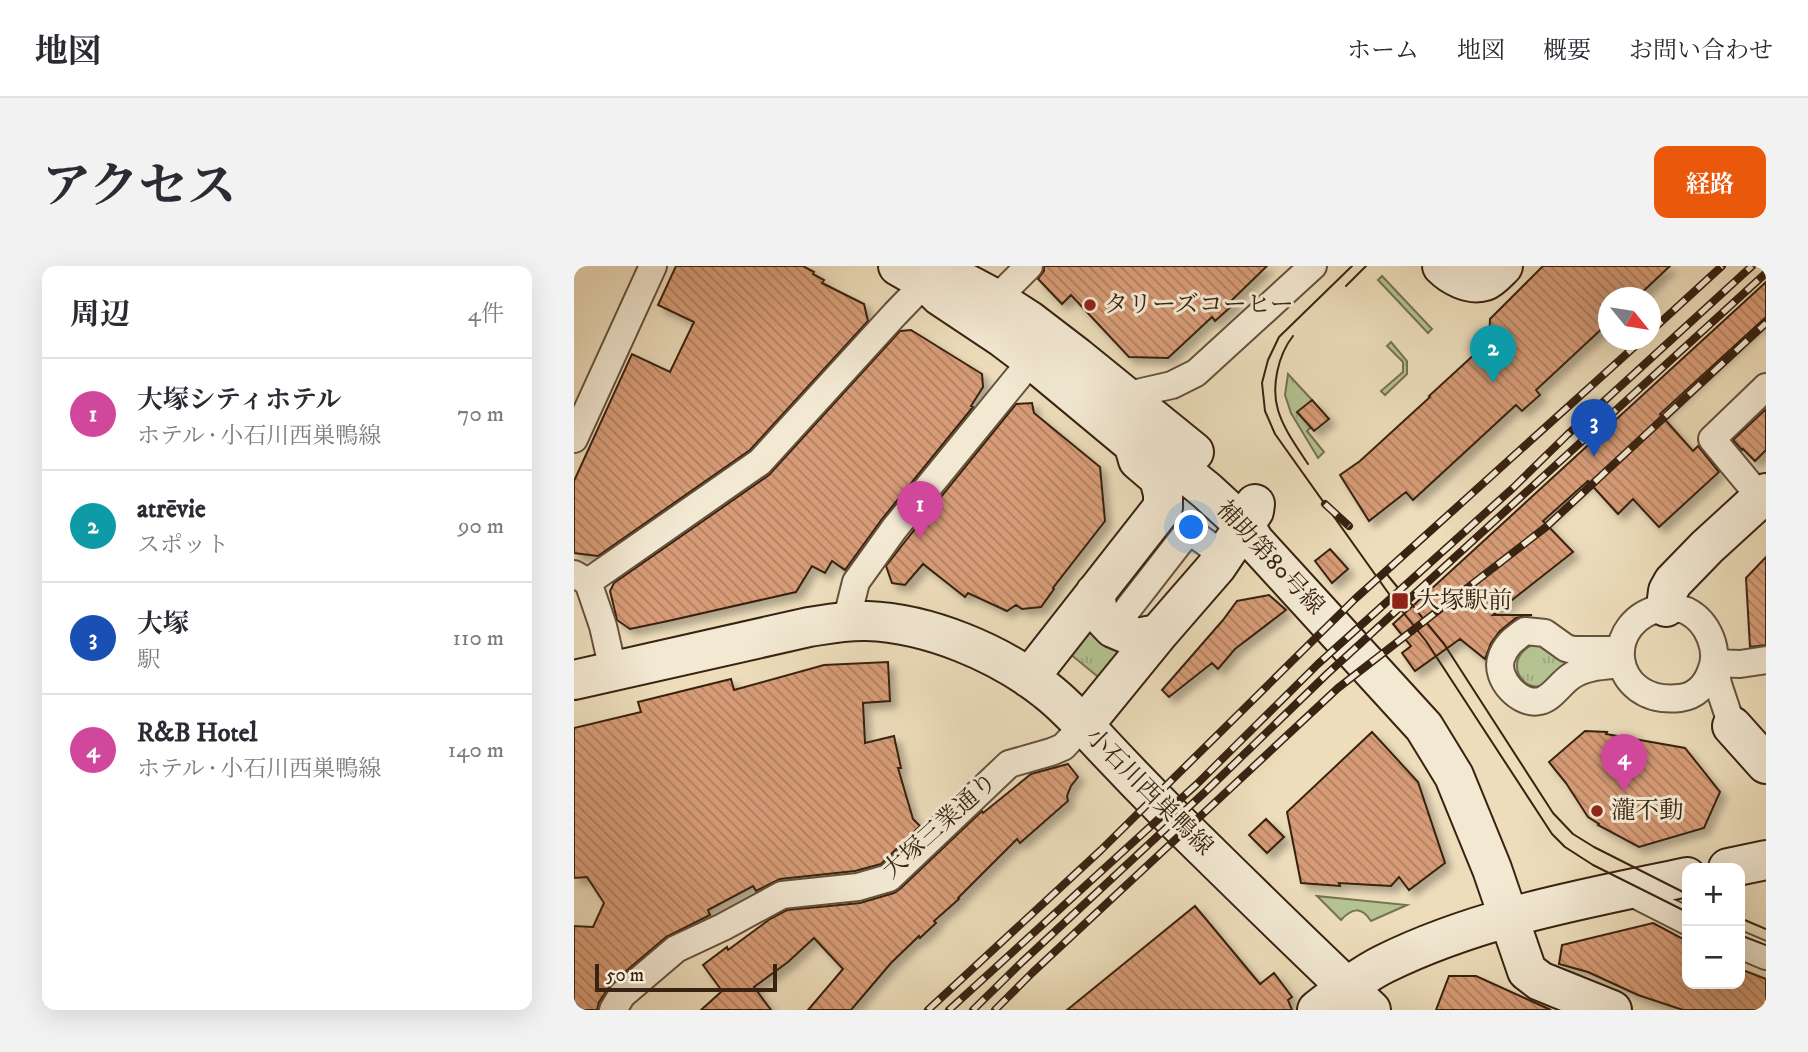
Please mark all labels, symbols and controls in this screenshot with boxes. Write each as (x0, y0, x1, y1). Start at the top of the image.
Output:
text: 地図 (35, 32, 101, 73)
text: ホーム (1347, 36, 1419, 66)
text: 地図 (1457, 36, 1505, 66)
text: 概要 (1543, 36, 1591, 66)
text: お問い合わせ (1629, 36, 1773, 66)
button: 経路 (1654, 146, 1766, 218)
text: アクセス (42, 157, 237, 219)
north arrow (1598, 287, 1661, 350)
place label: タリーズコーヒー (1104, 290, 1294, 320)
text: 周辺 (70, 297, 130, 334)
marker: タリーズコーヒー (1082, 297, 1098, 313)
text: 4件 (468, 300, 504, 329)
pin: 2 (1470, 325, 1516, 383)
text: 大塚シティホテル (137, 384, 342, 417)
pin: 3 (1571, 399, 1617, 457)
text: 1 (89, 400, 97, 429)
text: 70 m (457, 400, 504, 429)
text: ホテル · 小石川西巣鴨線 (137, 422, 381, 451)
pin: 1 (897, 481, 943, 539)
text: atrēvie (137, 493, 206, 526)
street label: 補助第80号線 (1210, 495, 1330, 621)
your location (1174, 510, 1208, 544)
text: 2 (87, 512, 99, 541)
text: 90 m (458, 512, 504, 541)
text: スポット (137, 531, 229, 560)
place label: 大塚駅前 (1416, 586, 1512, 616)
marker: 大塚駅前 (1390, 591, 1410, 611)
text: 大塚 (137, 608, 189, 641)
text: 3 (89, 624, 97, 653)
text: 110 m (453, 624, 504, 653)
text: 駅 (137, 646, 160, 675)
text: R&B Hotel (137, 717, 257, 750)
street label: 小石川西巣鴨線 (1079, 722, 1219, 862)
pin: 4 (1601, 734, 1647, 792)
text: 4 (86, 736, 100, 765)
text: 140 m (448, 736, 504, 765)
text: ホテル · 小石川西巣鴨線 (137, 755, 381, 784)
street label: 大塚三業通り (876, 767, 1004, 885)
place label: 瀧不動 (1611, 796, 1683, 826)
marker: 瀧不動 (1589, 803, 1605, 819)
map controls (1682, 863, 1745, 989)
button: + (1682, 863, 1745, 926)
button: − (1682, 926, 1745, 989)
scale bar (595, 961, 777, 993)
text: 50 m (606, 964, 644, 987)

